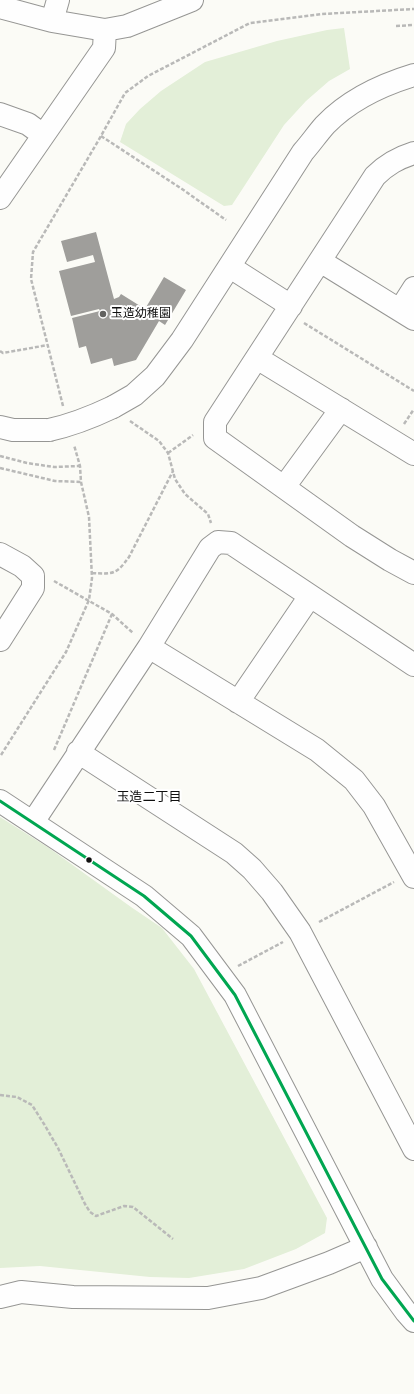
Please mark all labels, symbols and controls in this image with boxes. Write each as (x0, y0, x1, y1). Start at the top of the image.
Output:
place label: 玉造幼稚園 (111, 307, 171, 321)
marker: 玉造幼稚園 (98, 309, 108, 319)
district label: 玉造二丁目 (117, 789, 181, 805)
unlabelled marker (84, 855, 94, 865)

